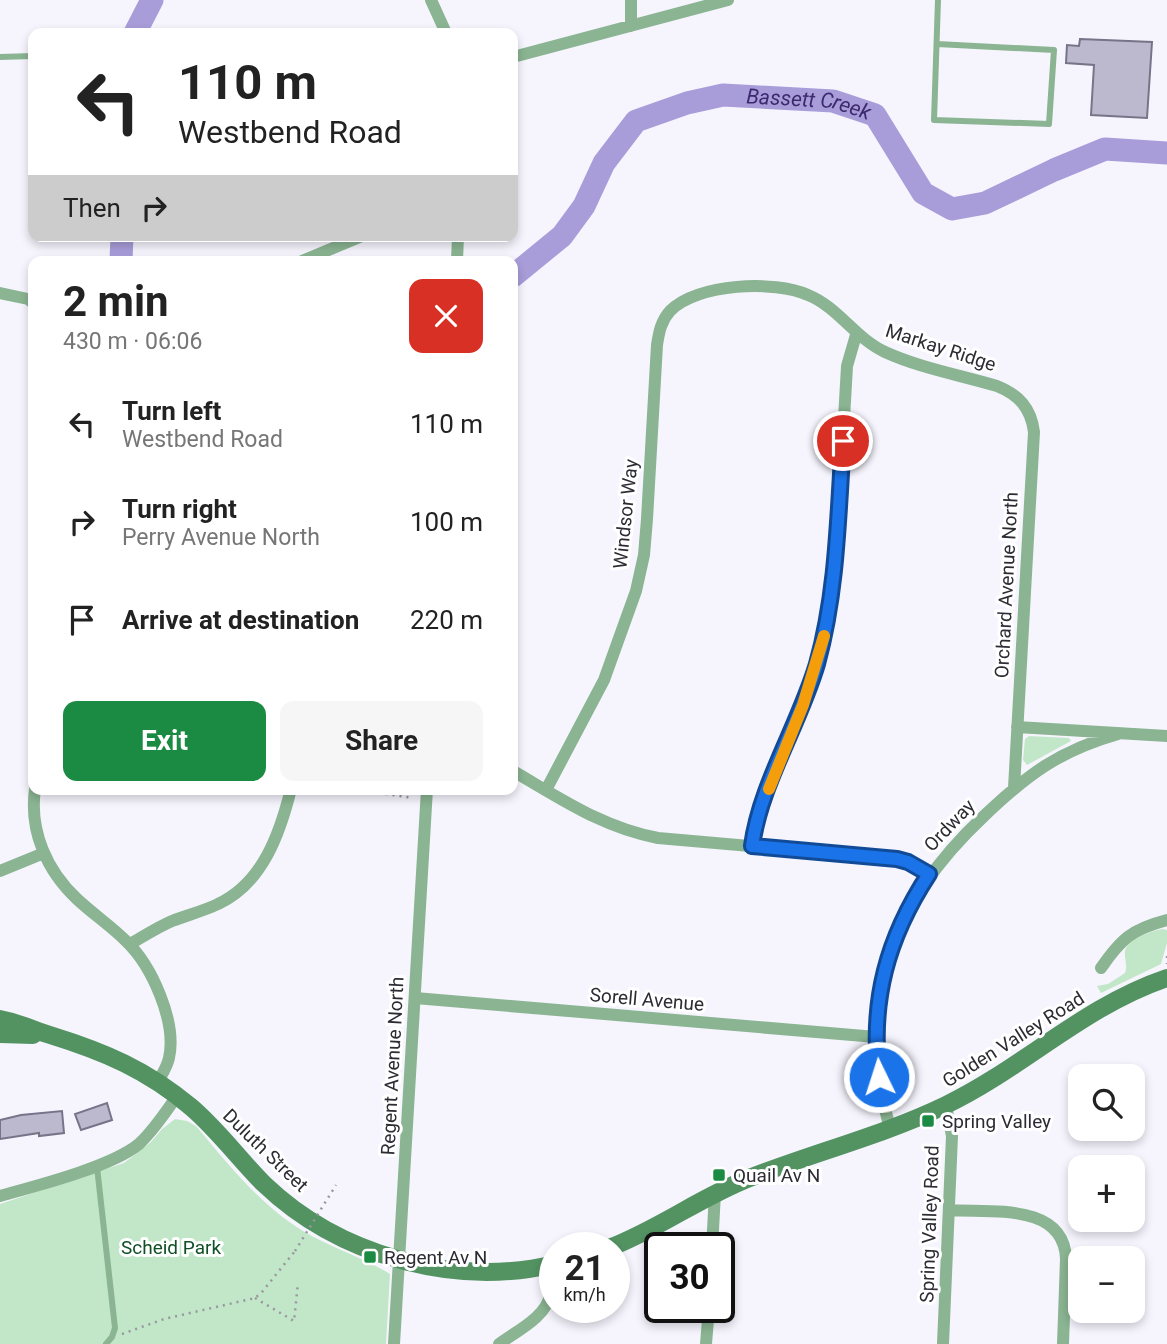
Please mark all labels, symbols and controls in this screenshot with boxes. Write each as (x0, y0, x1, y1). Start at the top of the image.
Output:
text: 110 m (178, 54, 317, 111)
icon: left (63, 56, 154, 147)
water label: Bassett Creek (746, 84, 875, 125)
text: Westbend Road (178, 113, 402, 151)
icon: right (135, 189, 173, 227)
text: Then (63, 193, 121, 223)
text: 2 min (63, 277, 169, 326)
button: close (409, 279, 483, 353)
street label: Markay Ridge (883, 319, 999, 376)
text: 430 m · 06:06 (63, 328, 202, 355)
text: Turn left (122, 396, 221, 426)
icon: left (63, 405, 101, 443)
text: 110 m (410, 409, 483, 439)
pin (813, 411, 873, 471)
icon: arrive (824, 422, 862, 460)
text: Westbend Road (122, 426, 283, 453)
street label: Windsor Way (608, 458, 643, 570)
street label: Orchard Avenue North (990, 491, 1023, 679)
text: Turn right (122, 494, 237, 524)
icon: right (63, 503, 101, 541)
text: 100 m (410, 507, 483, 537)
text: Perry Avenue North (122, 524, 320, 551)
icon: arrive (63, 601, 101, 639)
text: Arrive at destination (122, 605, 359, 635)
text: 220 m (410, 605, 483, 635)
button: Exit (63, 701, 266, 781)
button: Share (280, 701, 483, 781)
street label: Ordway (919, 795, 980, 856)
street label: Regent Avenue North (376, 976, 409, 1156)
street label: Sorell Avenue (589, 983, 705, 1016)
street label: Golden Valley Road (938, 987, 1088, 1092)
position arrow (842, 1040, 916, 1114)
map controls (1068, 1064, 1145, 1323)
button: search (1068, 1064, 1145, 1141)
street label: Duluth Street (218, 1104, 313, 1197)
place label: Spring Valley (942, 1110, 1051, 1133)
marker: Spring Valley (920, 1113, 936, 1129)
street label: Spring Valley Road (915, 1145, 944, 1303)
button: + (1068, 1155, 1145, 1232)
place label: Quail Av N (733, 1164, 820, 1187)
marker: Quail Av N (711, 1167, 727, 1183)
speed limit sign: 30 (644, 1232, 735, 1323)
park label: Scheid Park (121, 1236, 221, 1259)
place label: Regent Av N (384, 1246, 487, 1269)
button: − (1068, 1246, 1145, 1323)
text: 21 (564, 1248, 605, 1289)
marker: Regent Av N (362, 1249, 378, 1265)
text: km/h (563, 1284, 606, 1305)

